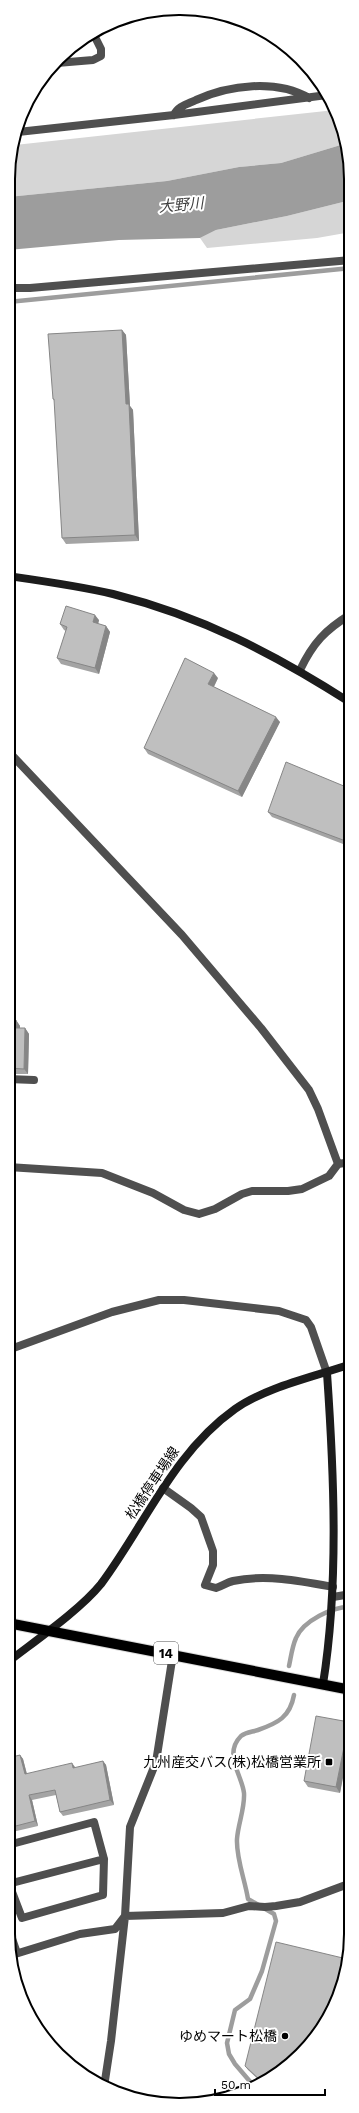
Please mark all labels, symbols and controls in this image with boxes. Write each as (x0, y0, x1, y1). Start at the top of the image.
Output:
water label: 大野川 (158, 194, 206, 216)
street label: 松橋停車場線 (122, 1444, 182, 1522)
road number: 14 (154, 1642, 178, 1664)
place label: 九州産交バス(株)松橋営業所 (143, 1754, 321, 1770)
marker: 九州産交バス(株)松橋営業所 (324, 1757, 334, 1767)
place label: ゆめマート松橋 (179, 2028, 277, 2044)
marker: ゆめマート松橋 (280, 2031, 290, 2041)
scale bar (215, 2071, 325, 2097)
text: 50 m (221, 2078, 251, 2092)

